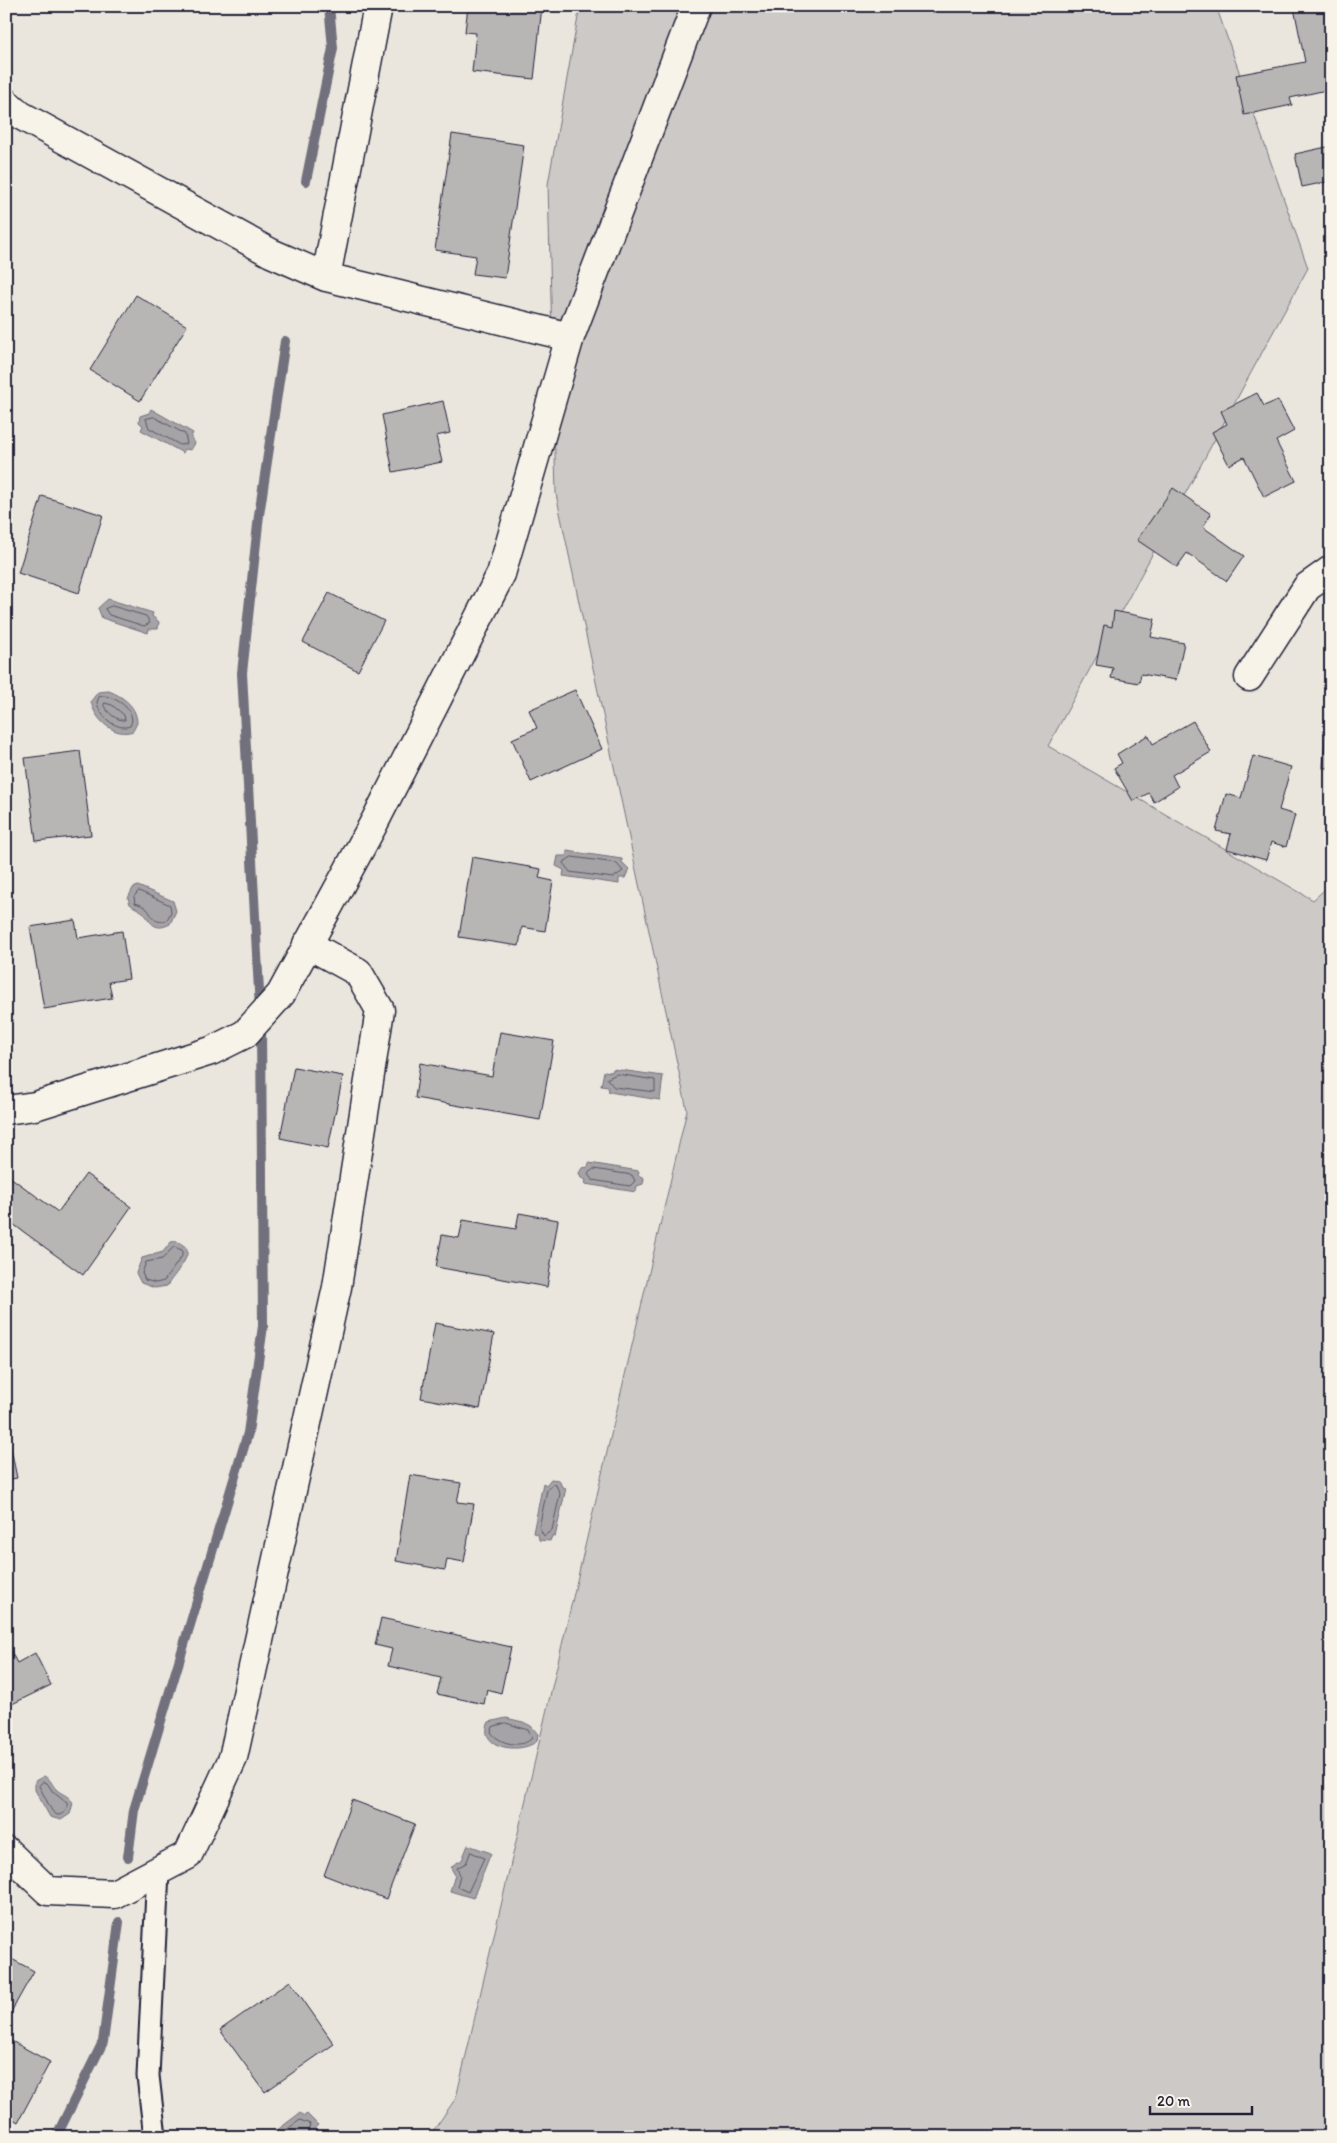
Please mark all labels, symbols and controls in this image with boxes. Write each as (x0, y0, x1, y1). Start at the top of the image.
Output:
scale bar (1150, 2083, 1252, 2115)
text: 20 m (1157, 2092, 1191, 2110)

